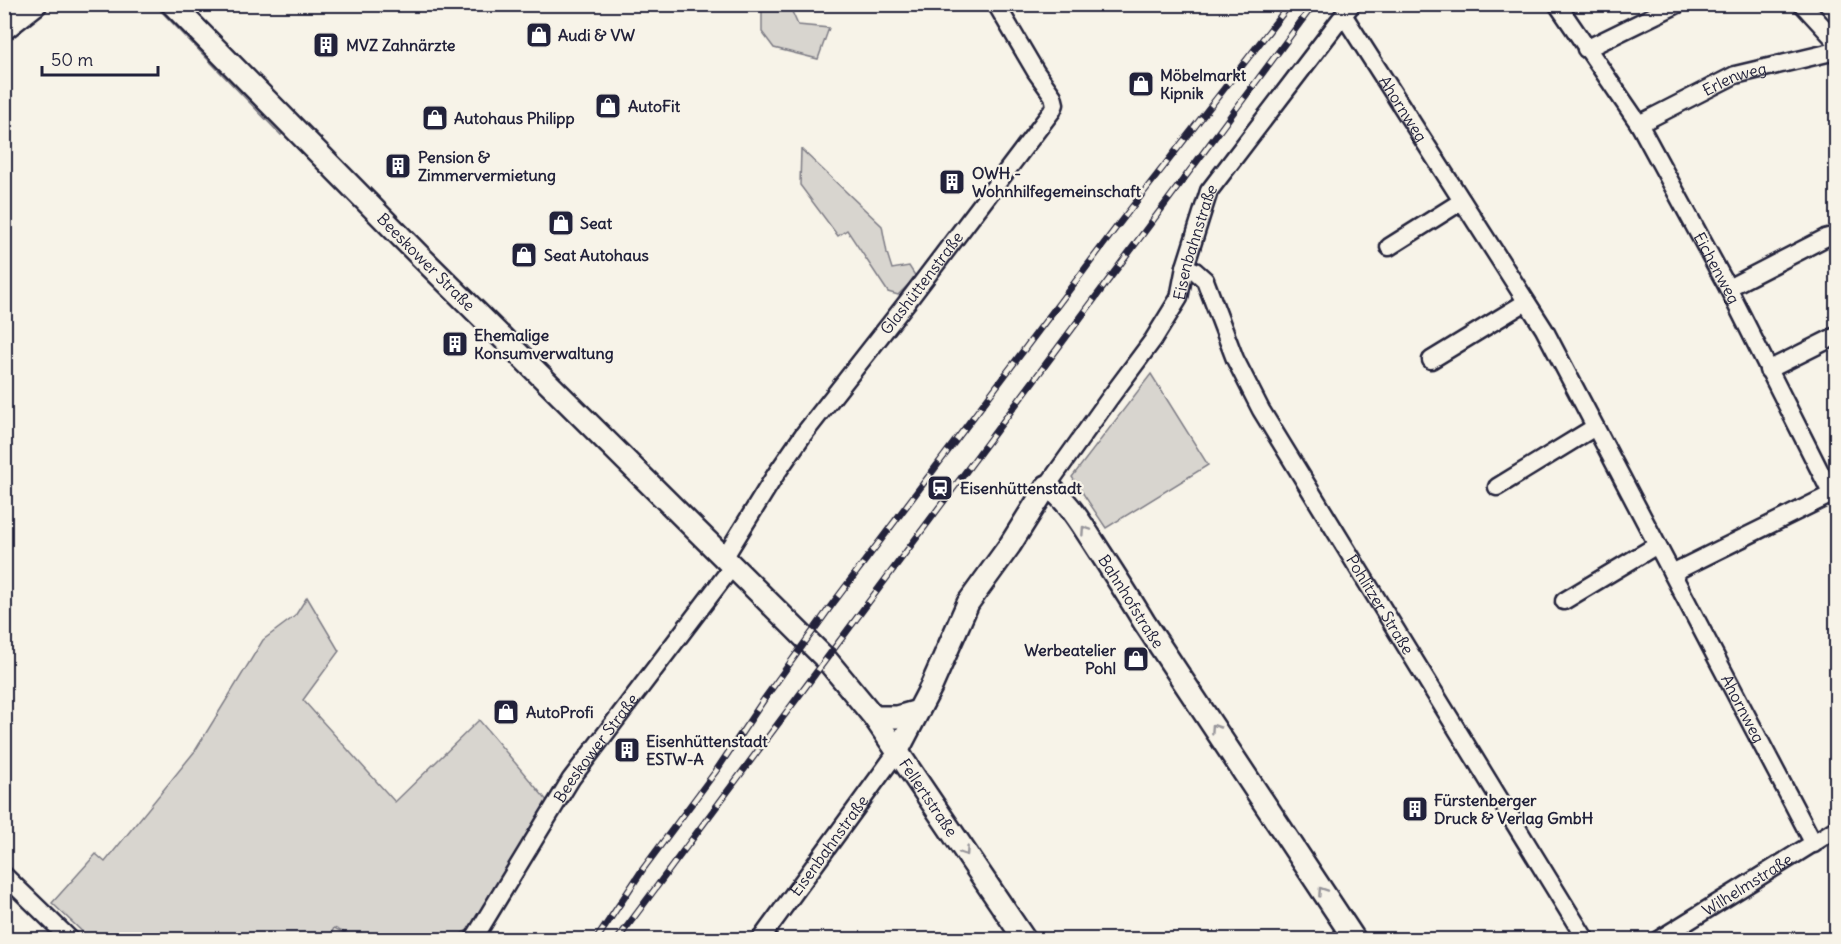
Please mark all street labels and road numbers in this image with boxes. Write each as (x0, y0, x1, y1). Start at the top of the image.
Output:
street label: Erlenweg (1699, 58, 1768, 100)
street label: Ahornweg (1375, 72, 1432, 145)
street label: Eisenbahnstraße (1169, 179, 1221, 302)
street label: Beeskower Straße (373, 208, 479, 315)
street label: Glashüttenstraße (876, 228, 967, 338)
street label: Eichenweg (1690, 229, 1744, 307)
street label: Bahnhofstraße (1094, 551, 1168, 652)
street label: Pohlitzer Straße (1342, 551, 1418, 658)
street label: Ahornweg (1717, 671, 1769, 746)
street label: Beeskower Straße (549, 690, 642, 806)
street label: Fellertstraße (895, 754, 962, 840)
street label: Eisenbahnstraße (785, 791, 872, 900)
street label: Wilhelmstraße (1698, 849, 1796, 920)

